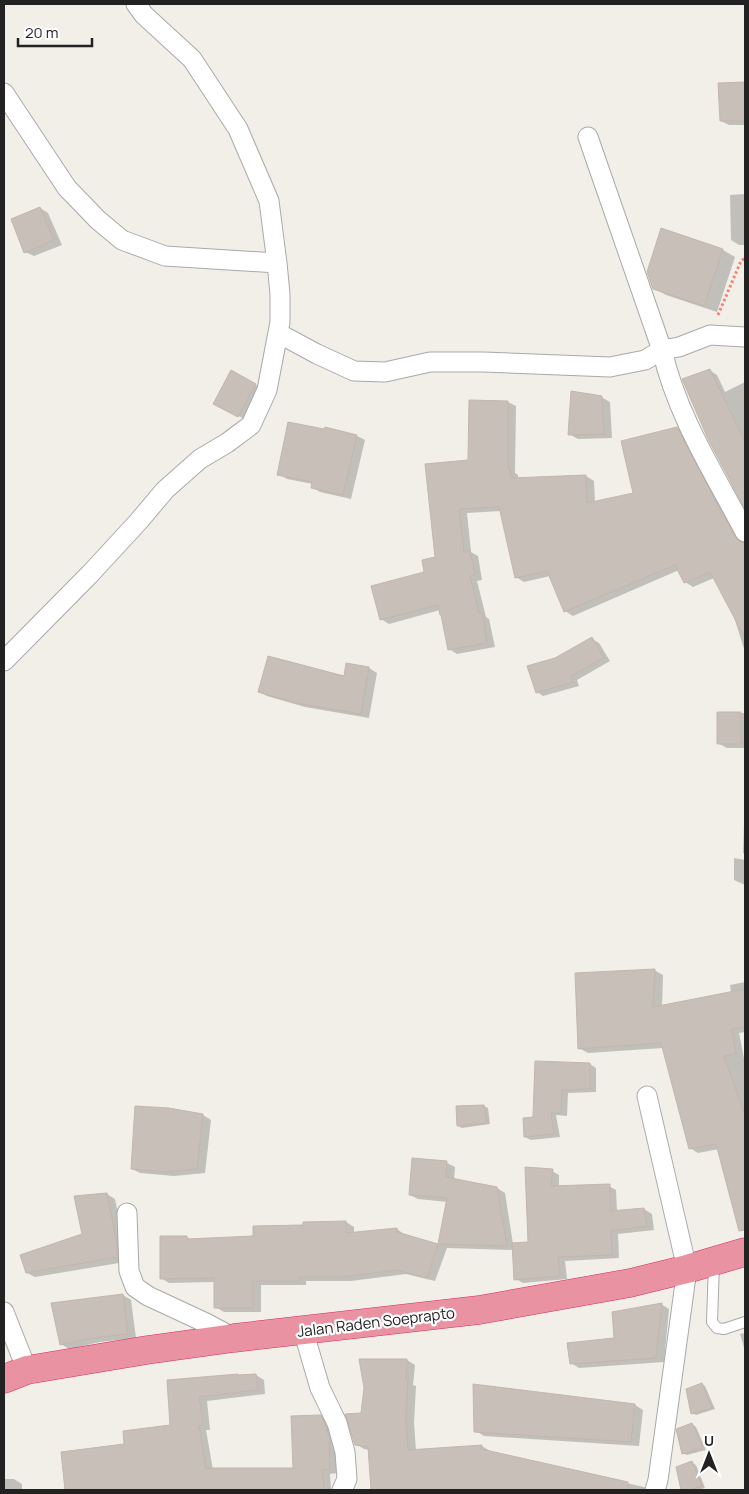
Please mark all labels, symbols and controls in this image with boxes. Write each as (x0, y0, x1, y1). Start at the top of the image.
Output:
scale bar (18, 15, 91, 47)
text: 20 m (25, 22, 58, 43)
street label: Jalan Raden Soeprapto (296, 1302, 456, 1342)
north arrow (684, 1429, 734, 1479)
text: U (704, 1431, 714, 1450)

